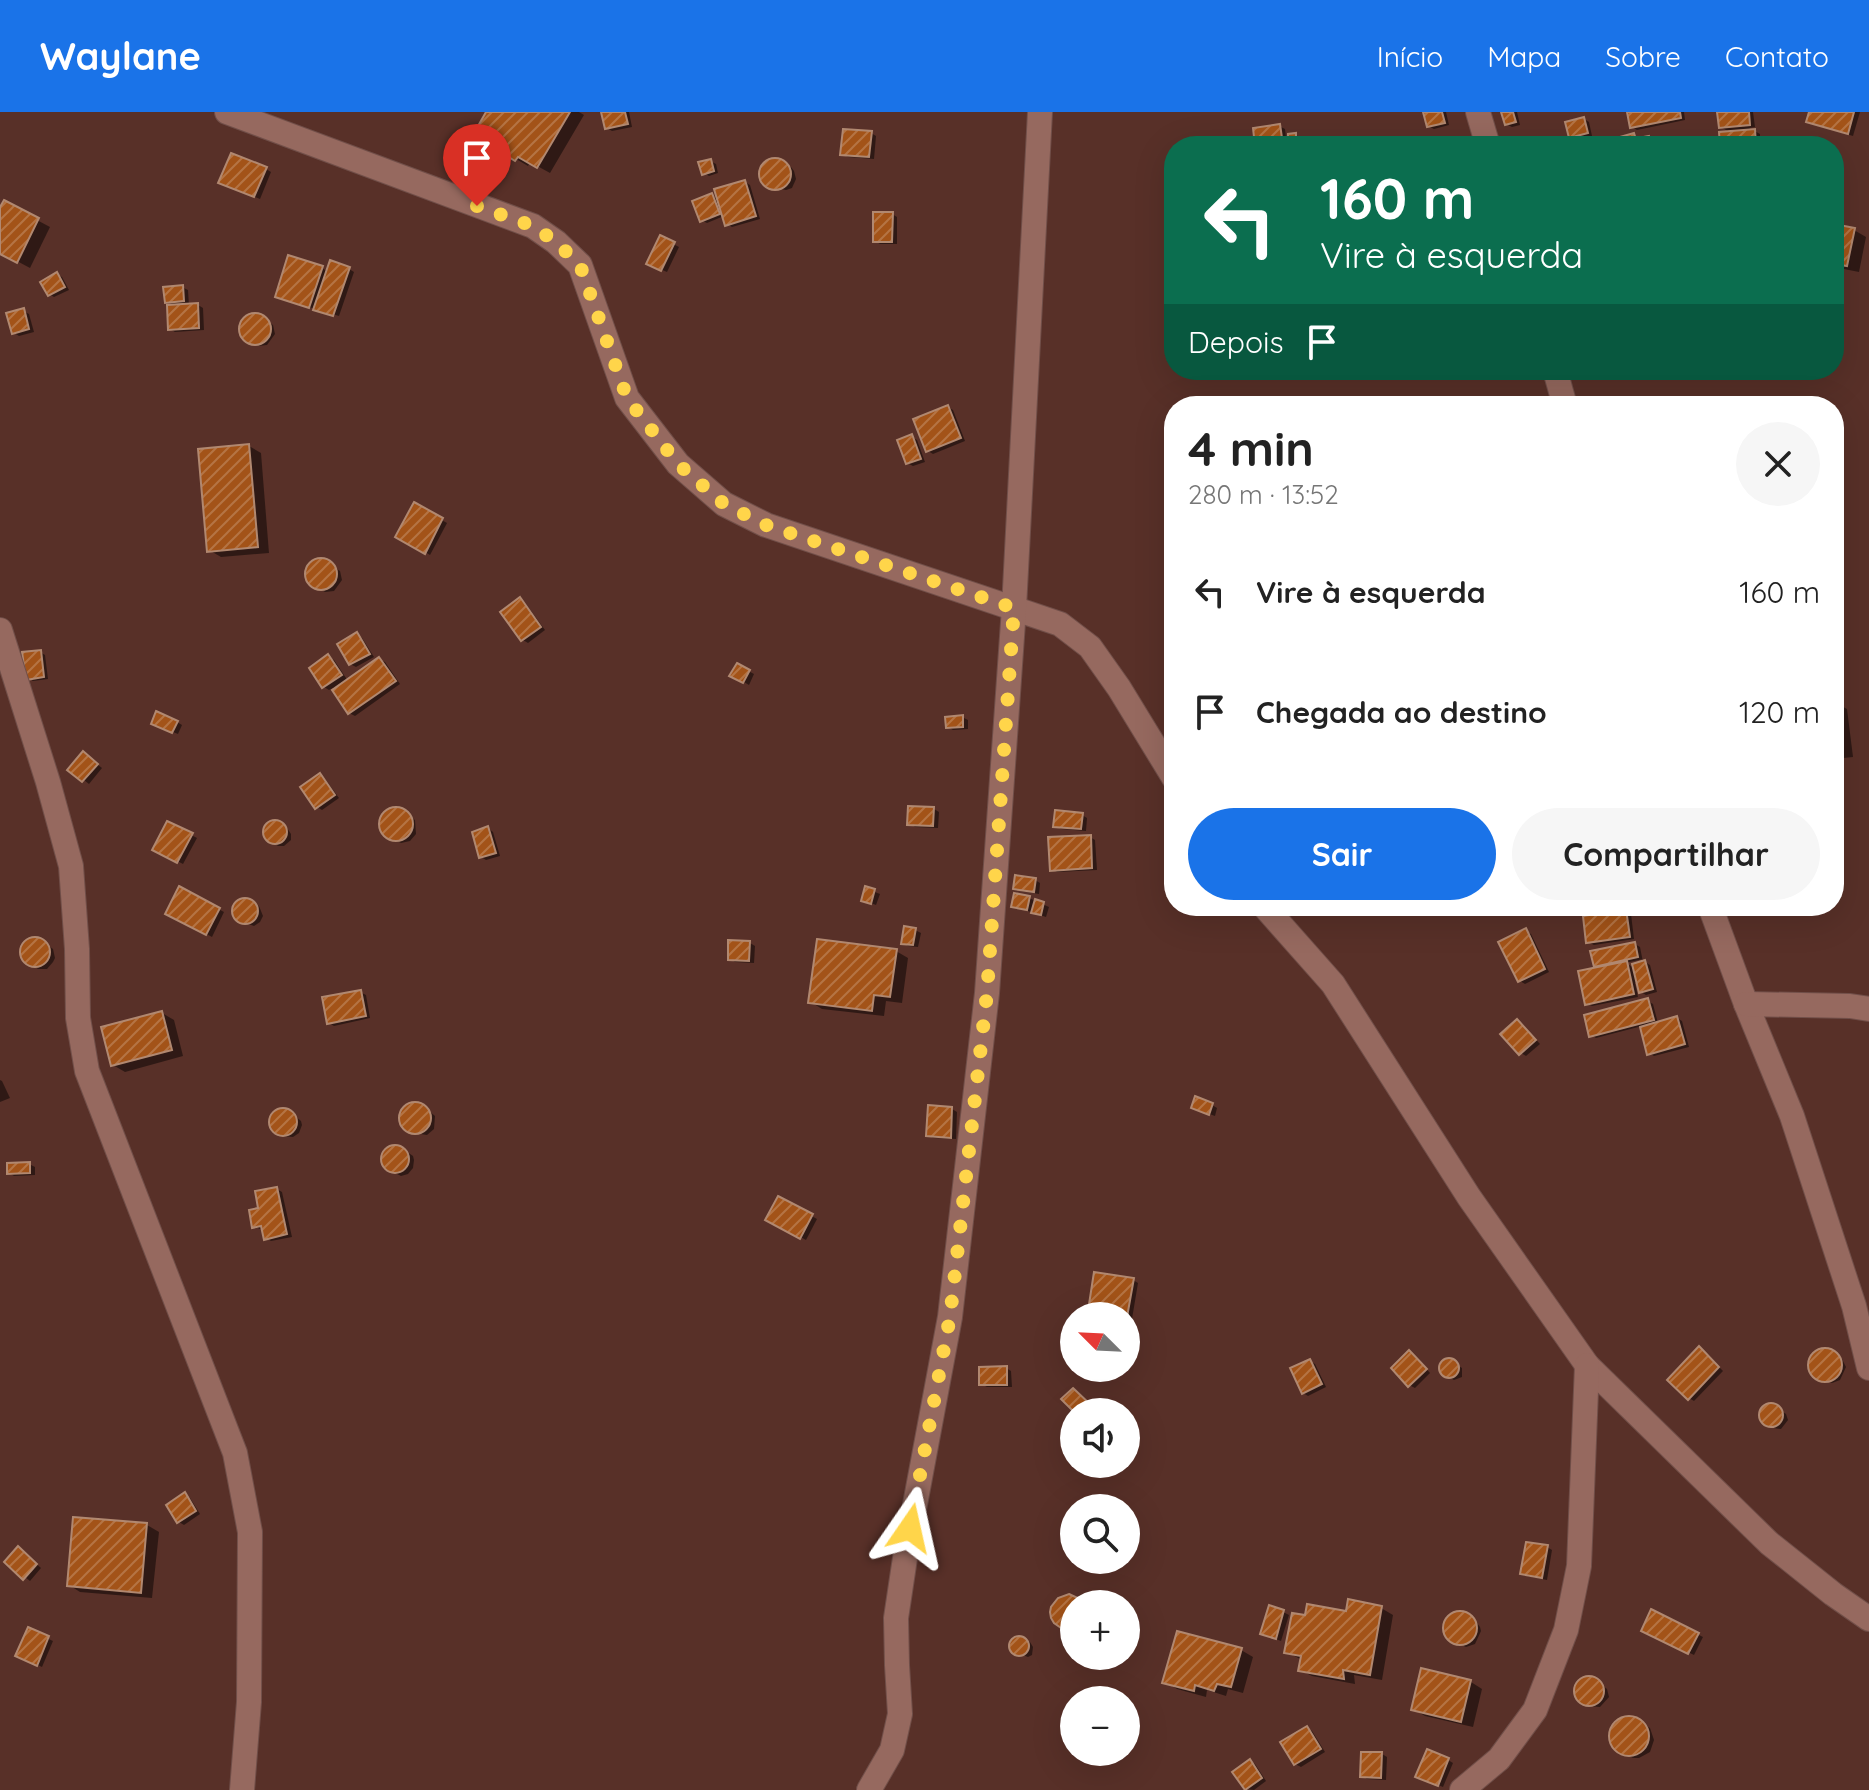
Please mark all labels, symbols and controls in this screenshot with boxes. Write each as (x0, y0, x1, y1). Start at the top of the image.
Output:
text: Waylane (40, 32, 201, 80)
text: Início (1377, 39, 1443, 74)
text: Mapa (1487, 39, 1561, 74)
text: Sobre (1605, 39, 1681, 74)
text: Contato (1725, 39, 1829, 74)
pin (443, 124, 511, 206)
icon: arrive (455, 136, 499, 180)
text: 160 m (1320, 163, 1474, 233)
icon: left (1188, 168, 1292, 272)
text: Vire à esquerda (1320, 232, 1583, 277)
icon: arrive (1300, 320, 1344, 364)
text: Depois (1188, 323, 1284, 361)
text: 4 min (1188, 418, 1314, 478)
button: close (1736, 422, 1820, 506)
text: 280 m · 13:52 (1188, 478, 1339, 511)
icon: left (1188, 570, 1232, 614)
text: Vire à esquerda (1256, 573, 1485, 611)
text: 160 m (1739, 573, 1820, 611)
icon: arrive (1188, 690, 1232, 734)
text: Chegada ao destino (1256, 693, 1547, 731)
text: 120 m (1739, 693, 1820, 731)
button: Sair (1188, 808, 1496, 900)
button: Compartilhar (1512, 808, 1820, 900)
north arrow (1060, 1302, 1140, 1382)
map controls (1060, 1302, 1140, 1766)
button: sound (1060, 1398, 1140, 1478)
position arrow (868, 1486, 952, 1570)
button: search (1060, 1494, 1140, 1574)
button: + (1060, 1590, 1140, 1670)
button: − (1060, 1686, 1140, 1766)

